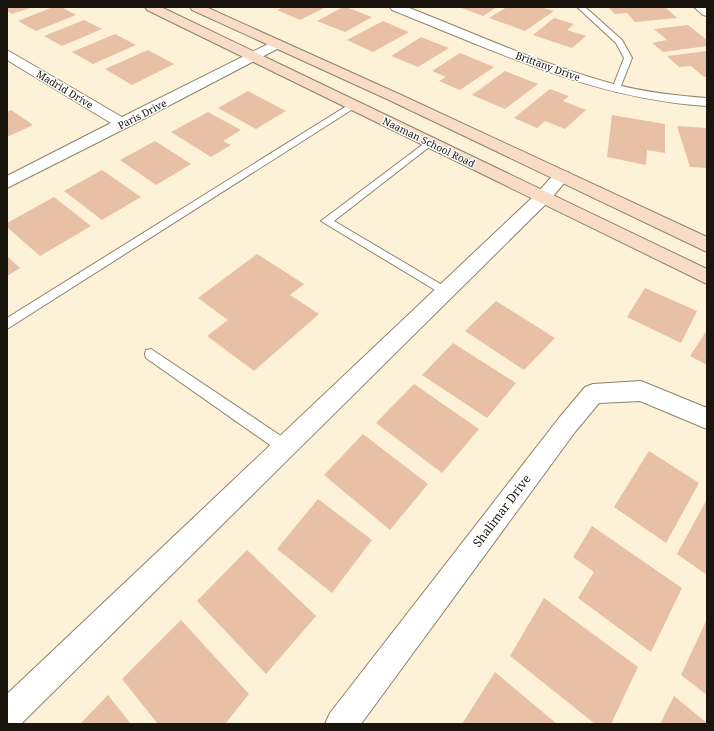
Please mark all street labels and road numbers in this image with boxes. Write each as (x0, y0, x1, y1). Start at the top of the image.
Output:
street label: Brittany Drive (514, 48, 582, 84)
street label: Madrid Drive (34, 66, 96, 112)
street label: Paris Drive (115, 96, 169, 132)
street label: Naaman School Road (381, 114, 477, 170)
street label: Shalimar Drive (469, 471, 535, 551)

